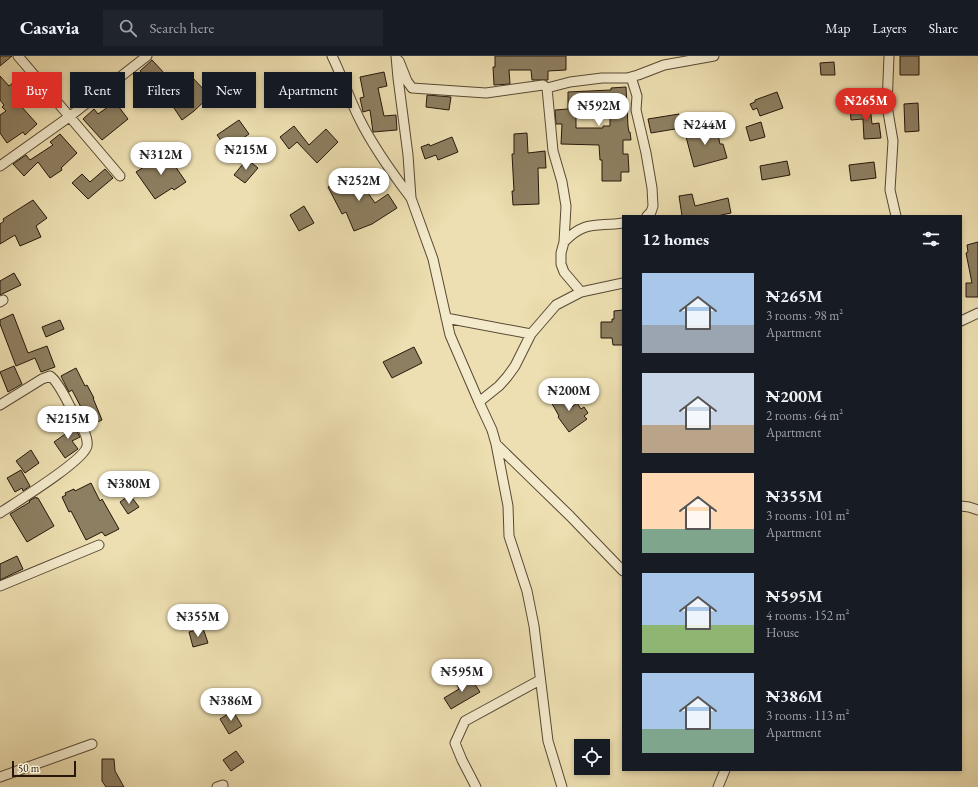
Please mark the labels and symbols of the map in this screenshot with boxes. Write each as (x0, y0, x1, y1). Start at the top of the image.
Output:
pin: ₦265M (838, 88, 894, 122)
pin: ₦592M (571, 93, 627, 127)
pin: ₦244M (677, 112, 733, 146)
pin: ₦215M (218, 137, 274, 171)
pin: ₦312M (133, 142, 189, 176)
pin: ₦252M (331, 168, 387, 202)
pin: ₦200M (541, 378, 597, 412)
pin: ₦215M (40, 406, 96, 440)
pin: ₦380M (101, 471, 157, 505)
pin: ₦355M (170, 604, 226, 638)
pin: ₦595M (434, 659, 490, 693)
pin: ₦386M (203, 688, 259, 722)
scale bar (12, 759, 76, 778)

